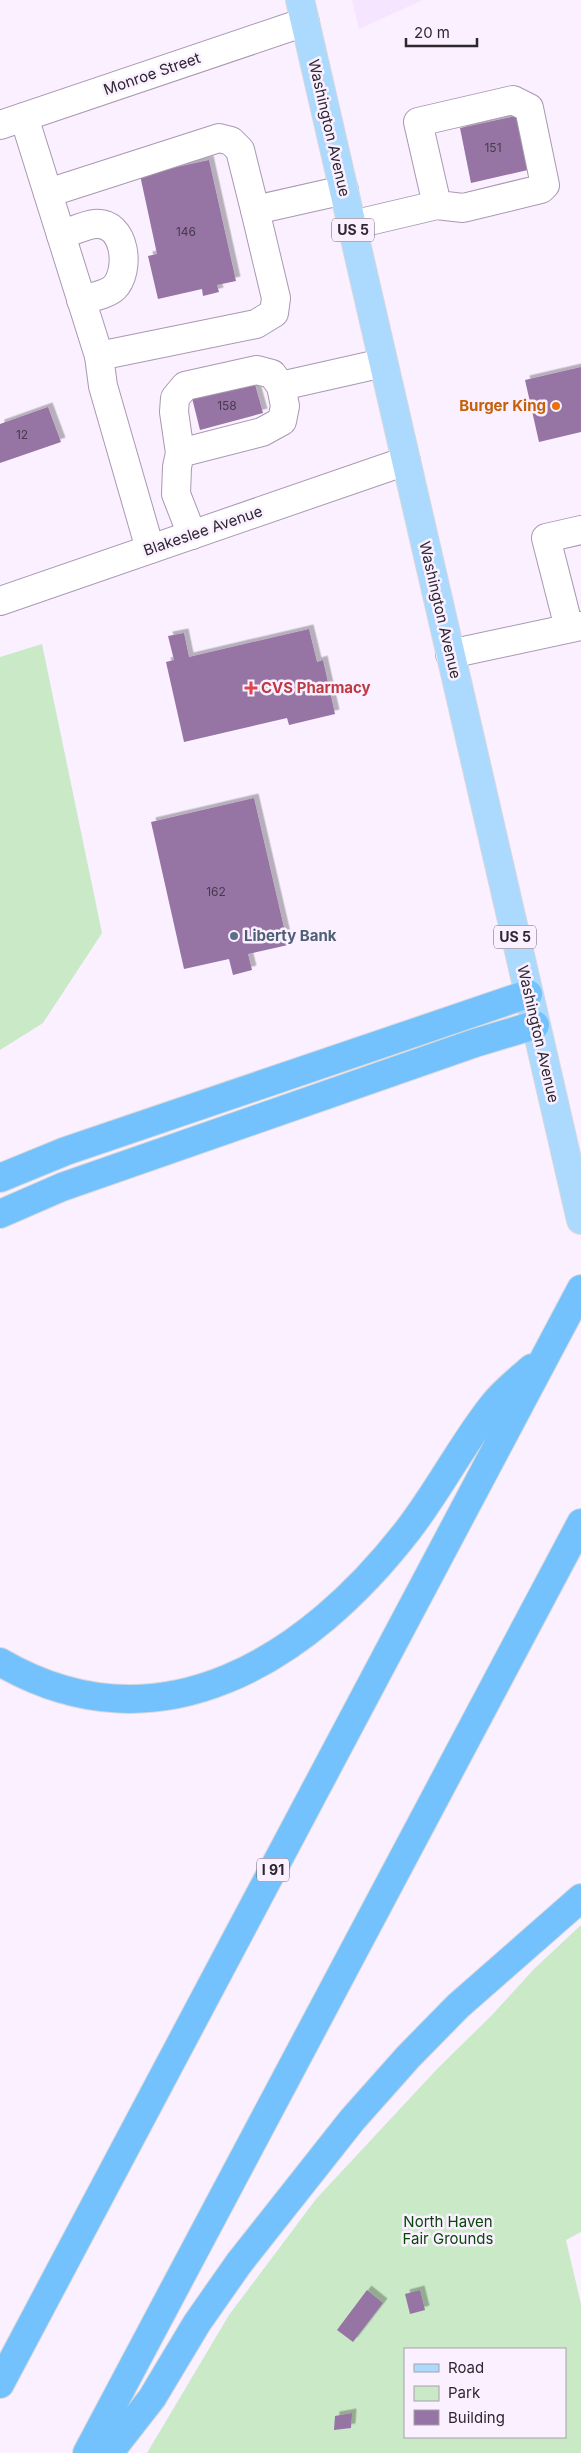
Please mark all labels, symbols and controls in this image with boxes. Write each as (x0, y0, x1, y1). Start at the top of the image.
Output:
scale bar (406, 15, 477, 47)
text: 20 m (414, 23, 450, 42)
street label: Monroe Street (101, 48, 203, 99)
street label: Washington Avenue (304, 57, 355, 198)
house number: 151 (484, 140, 502, 155)
road number: US 5 (332, 218, 374, 242)
house number: 146 (176, 224, 196, 239)
place label: Burger King (459, 396, 546, 415)
house number: 158 (217, 398, 237, 413)
marker: Burger King (550, 400, 562, 412)
house number: 12 (16, 427, 28, 442)
street label: Blakeslee Avenue (141, 501, 265, 560)
street label: Washington Avenue (415, 539, 466, 680)
place label: CVS Pharmacy (261, 678, 371, 697)
marker: CVS Pharmacy (245, 682, 257, 694)
house number: 162 (206, 884, 226, 899)
place label: Liberty Bank (244, 926, 337, 945)
road number: US 5 (494, 926, 536, 949)
marker: Liberty Bank (228, 930, 240, 942)
street label: Washington Avenue (513, 963, 564, 1104)
road number: I 91 (257, 1858, 289, 1882)
park label: North Haven Fair Grounds (403, 2212, 493, 2248)
legend (404, 2348, 566, 2438)
text: Road (448, 2358, 484, 2377)
text: Park (448, 2383, 481, 2402)
text: Building (448, 2408, 505, 2427)

